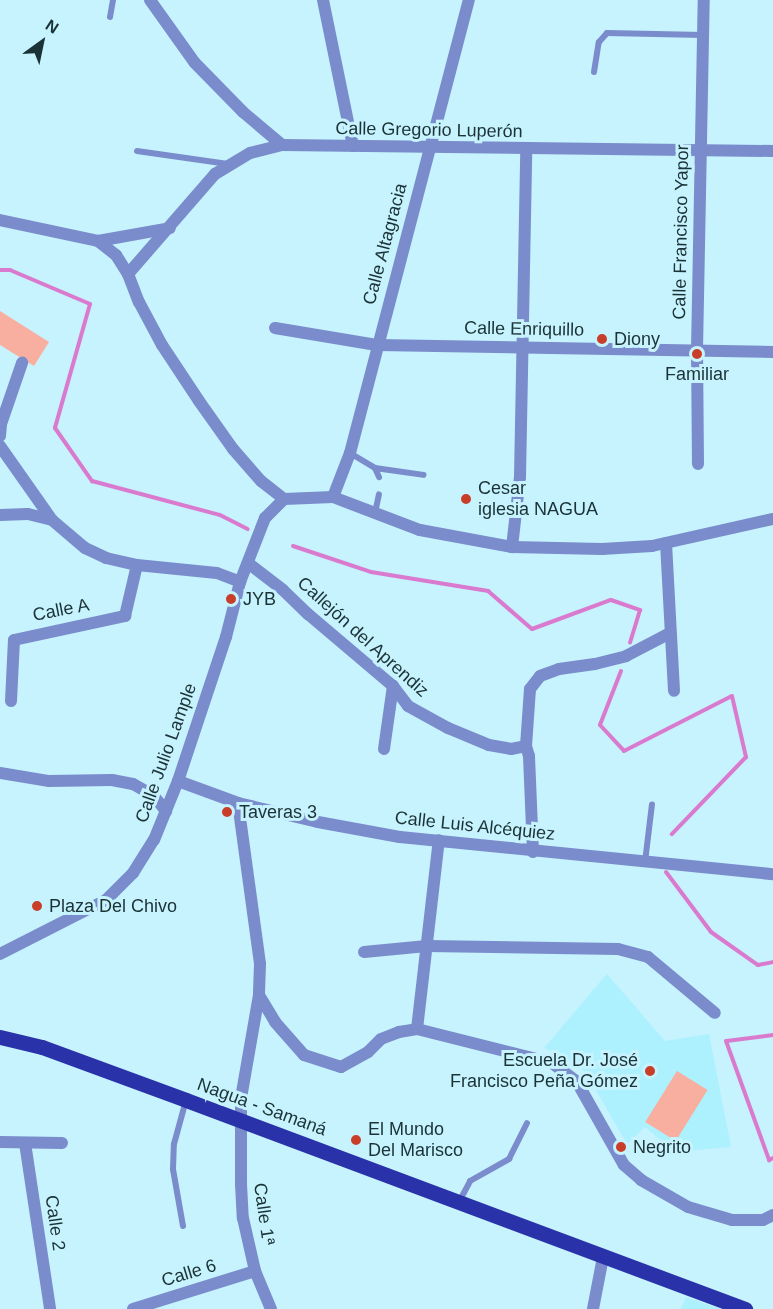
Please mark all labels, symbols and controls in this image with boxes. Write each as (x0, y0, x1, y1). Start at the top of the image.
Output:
north arrow (12, 12, 72, 72)
text: N (43, 16, 62, 37)
street label: Calle Gregorio Luperón (335, 118, 523, 142)
street label: Calle Francisco Yapor (669, 144, 693, 320)
street label: Calle Altagracia (358, 180, 412, 308)
street label: Calle Enriquillo (464, 317, 584, 341)
place label: Diony (614, 328, 660, 350)
marker: Diony (595, 332, 609, 346)
marker: Familiar (690, 347, 704, 361)
place label: Familiar (665, 363, 729, 385)
place label: Cesar iglesia NAGUA (478, 478, 598, 520)
marker: Cesar iglesia NAGUA (459, 492, 473, 506)
street label: Callejón del Aprendiz (293, 572, 433, 702)
place label: JYB (243, 588, 276, 610)
marker: JYB (224, 592, 238, 606)
street label: Calle A (30, 594, 92, 626)
street label: Calle Julio Lample (131, 680, 201, 826)
place label: Taveras 3 (239, 801, 317, 823)
marker: Taveras 3 (220, 805, 234, 819)
street label: Calle Luis Alcéquiez (393, 807, 557, 845)
place label: Plaza Del Chivo (49, 895, 177, 917)
marker: Plaza Del Chivo (30, 899, 44, 913)
place label: Escuela Dr. José Francisco Peña Gómez (450, 1050, 638, 1092)
marker: Escuela Dr. José Francisco Peña Gómez (643, 1064, 657, 1078)
street label: Nagua - Samaná (194, 1074, 330, 1140)
place label: El Mundo Del Marisco (368, 1119, 463, 1162)
marker: El Mundo Del Marisco (349, 1133, 363, 1147)
place label: Negrito (633, 1136, 691, 1158)
marker: Negrito (614, 1140, 628, 1154)
street label: Calle 1ª (249, 1181, 279, 1247)
street label: Calle 2 (40, 1194, 70, 1252)
street label: Calle 6 (159, 1254, 219, 1292)

